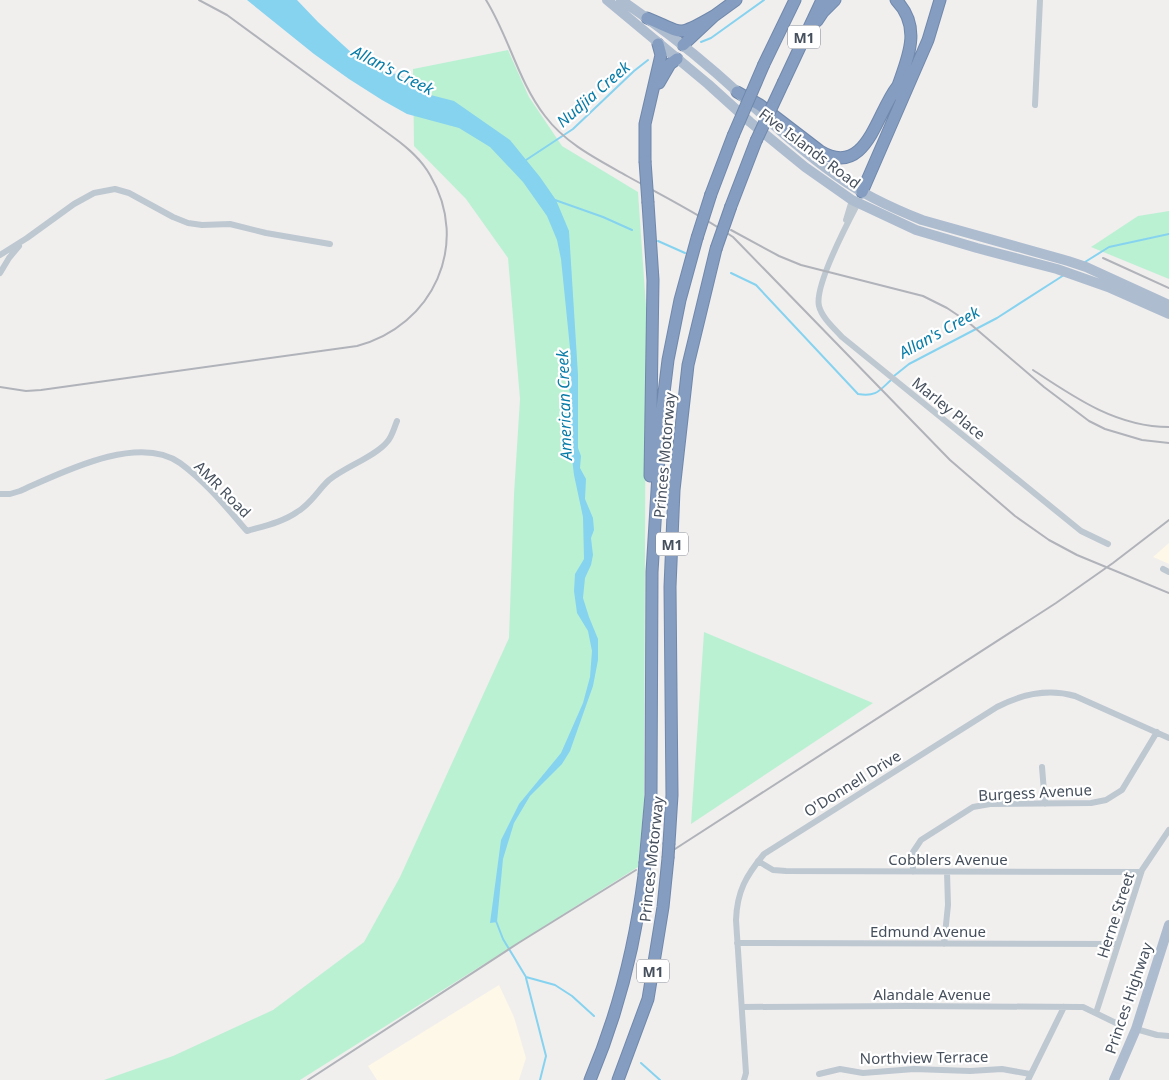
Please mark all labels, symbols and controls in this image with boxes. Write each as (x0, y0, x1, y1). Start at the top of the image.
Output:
road number: M1 (788, 26, 820, 48)
water label: Allan's Creek (347, 40, 439, 101)
water label: Nudjia Creek (552, 55, 635, 132)
street label: Five Islands Road (755, 103, 865, 193)
water label: Allan's Creek (894, 300, 984, 364)
water label: American Creek (551, 348, 577, 462)
street label: Marley Place (908, 372, 990, 444)
street label: Princes Motorway (649, 391, 679, 519)
street label: AMR Road (190, 456, 256, 522)
road number: M1 (656, 532, 688, 556)
street label: O'Donnell Drive (800, 745, 904, 821)
street label: Burgess Avenue (978, 779, 1092, 805)
street label: Princes Motorway (634, 795, 668, 923)
street label: Cobblers Avenue (888, 849, 1008, 869)
street label: Herne Street (1092, 869, 1138, 961)
street label: Edmund Avenue (870, 921, 986, 941)
street label: Princes Highway (1100, 939, 1157, 1056)
road number: M1 (637, 959, 669, 982)
street label: Alandale Avenue (873, 984, 991, 1004)
street label: Northview Terrace (860, 1046, 988, 1068)

